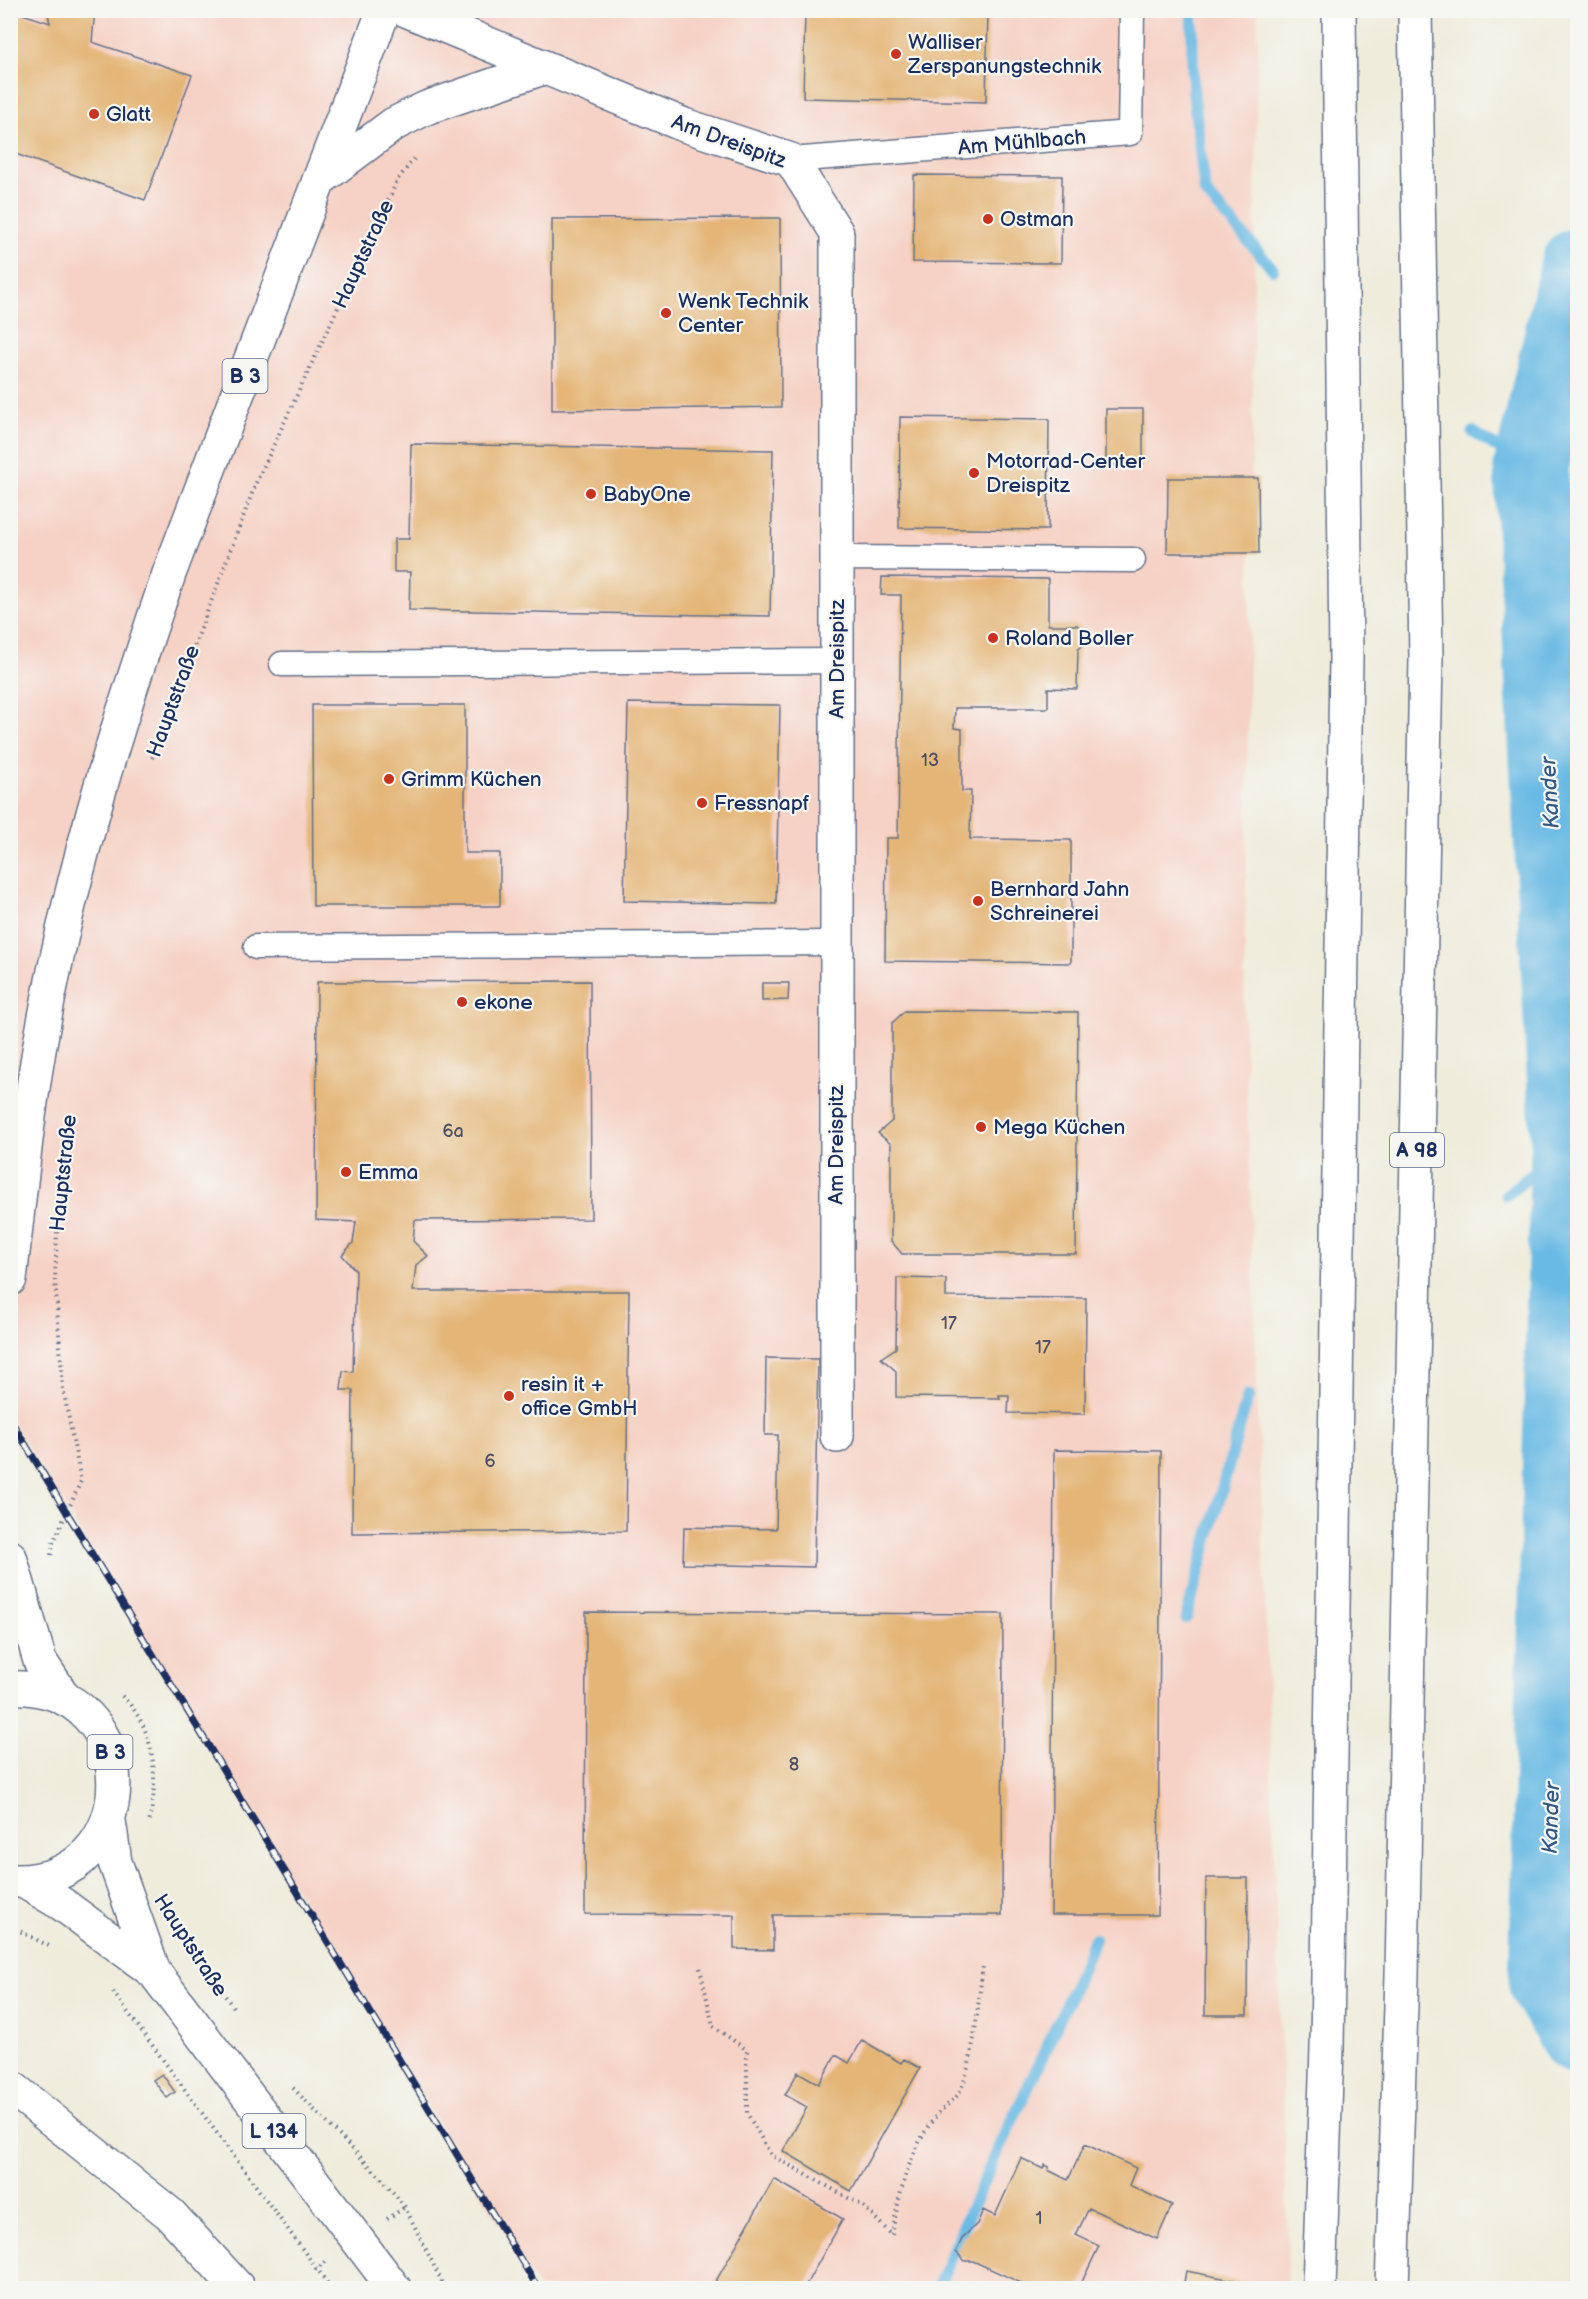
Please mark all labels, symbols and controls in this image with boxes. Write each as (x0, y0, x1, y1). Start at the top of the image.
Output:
place label: Walliser Zerspanungstechnik (907, 30, 1102, 79)
marker: Walliser Zerspanungstechnik (889, 47, 903, 61)
place label: Glatt (106, 102, 152, 127)
marker: Glatt (87, 107, 101, 121)
street label: Am Dreispitz (668, 109, 790, 174)
street label: Am Mühlbach (957, 124, 1087, 161)
street label: Hauptstraße (327, 196, 400, 313)
place label: Ostman (1000, 207, 1074, 232)
marker: Ostman (981, 212, 995, 226)
place label: Wenk Technik Center (678, 289, 809, 338)
marker: Wenk Technik Center (659, 306, 673, 320)
road number: B 3 (222, 359, 268, 393)
place label: Motorrad-Center Dreispitz (986, 449, 1145, 498)
marker: Motorrad-Center Dreispitz (967, 466, 981, 480)
place label: BabyOne (603, 482, 691, 507)
marker: BabyOne (584, 487, 598, 501)
street label: Am Dreispitz (825, 598, 850, 719)
place label: Roland Boller (1005, 626, 1134, 651)
marker: Roland Boller (986, 631, 1000, 645)
street label: Hauptstraße (142, 642, 205, 760)
house number: 13 (921, 750, 939, 771)
water label: Kander (1535, 754, 1566, 830)
place label: Grimm Küchen (401, 767, 542, 792)
marker: Grimm Küchen (382, 772, 396, 786)
place label: Fressnapf (714, 791, 810, 816)
marker: Fressnapf (695, 796, 709, 810)
place label: Bernhard Jahn Schreinerei (990, 877, 1129, 926)
marker: Bernhard Jahn Schreinerei (971, 894, 985, 908)
place label: ekone (474, 990, 533, 1015)
marker: ekone (455, 995, 469, 1009)
street label: Am Dreispitz (824, 1084, 849, 1205)
street label: Hauptstraße (45, 1113, 82, 1233)
place label: Mega Küchen (993, 1115, 1125, 1140)
marker: Mega Küchen (974, 1120, 988, 1134)
house number: 6a (442, 1121, 464, 1142)
road number: A 98 (1390, 1133, 1444, 1167)
place label: Emma (358, 1160, 418, 1185)
marker: Emma (339, 1165, 353, 1179)
house number: 17 (941, 1313, 957, 1334)
house number: 17 (1035, 1337, 1051, 1358)
place label: resin it + office GmbH (521, 1372, 638, 1421)
marker: resin it + office GmbH (502, 1389, 516, 1403)
house number: 6 (485, 1451, 496, 1472)
road number: B 3 (88, 1735, 132, 1769)
house number: 8 (789, 1754, 799, 1775)
water label: Kander (1537, 1780, 1566, 1855)
street label: Hauptstraße (148, 1889, 233, 2001)
road number: L 134 (242, 2114, 306, 2148)
house number: 1 (1036, 2208, 1042, 2229)

